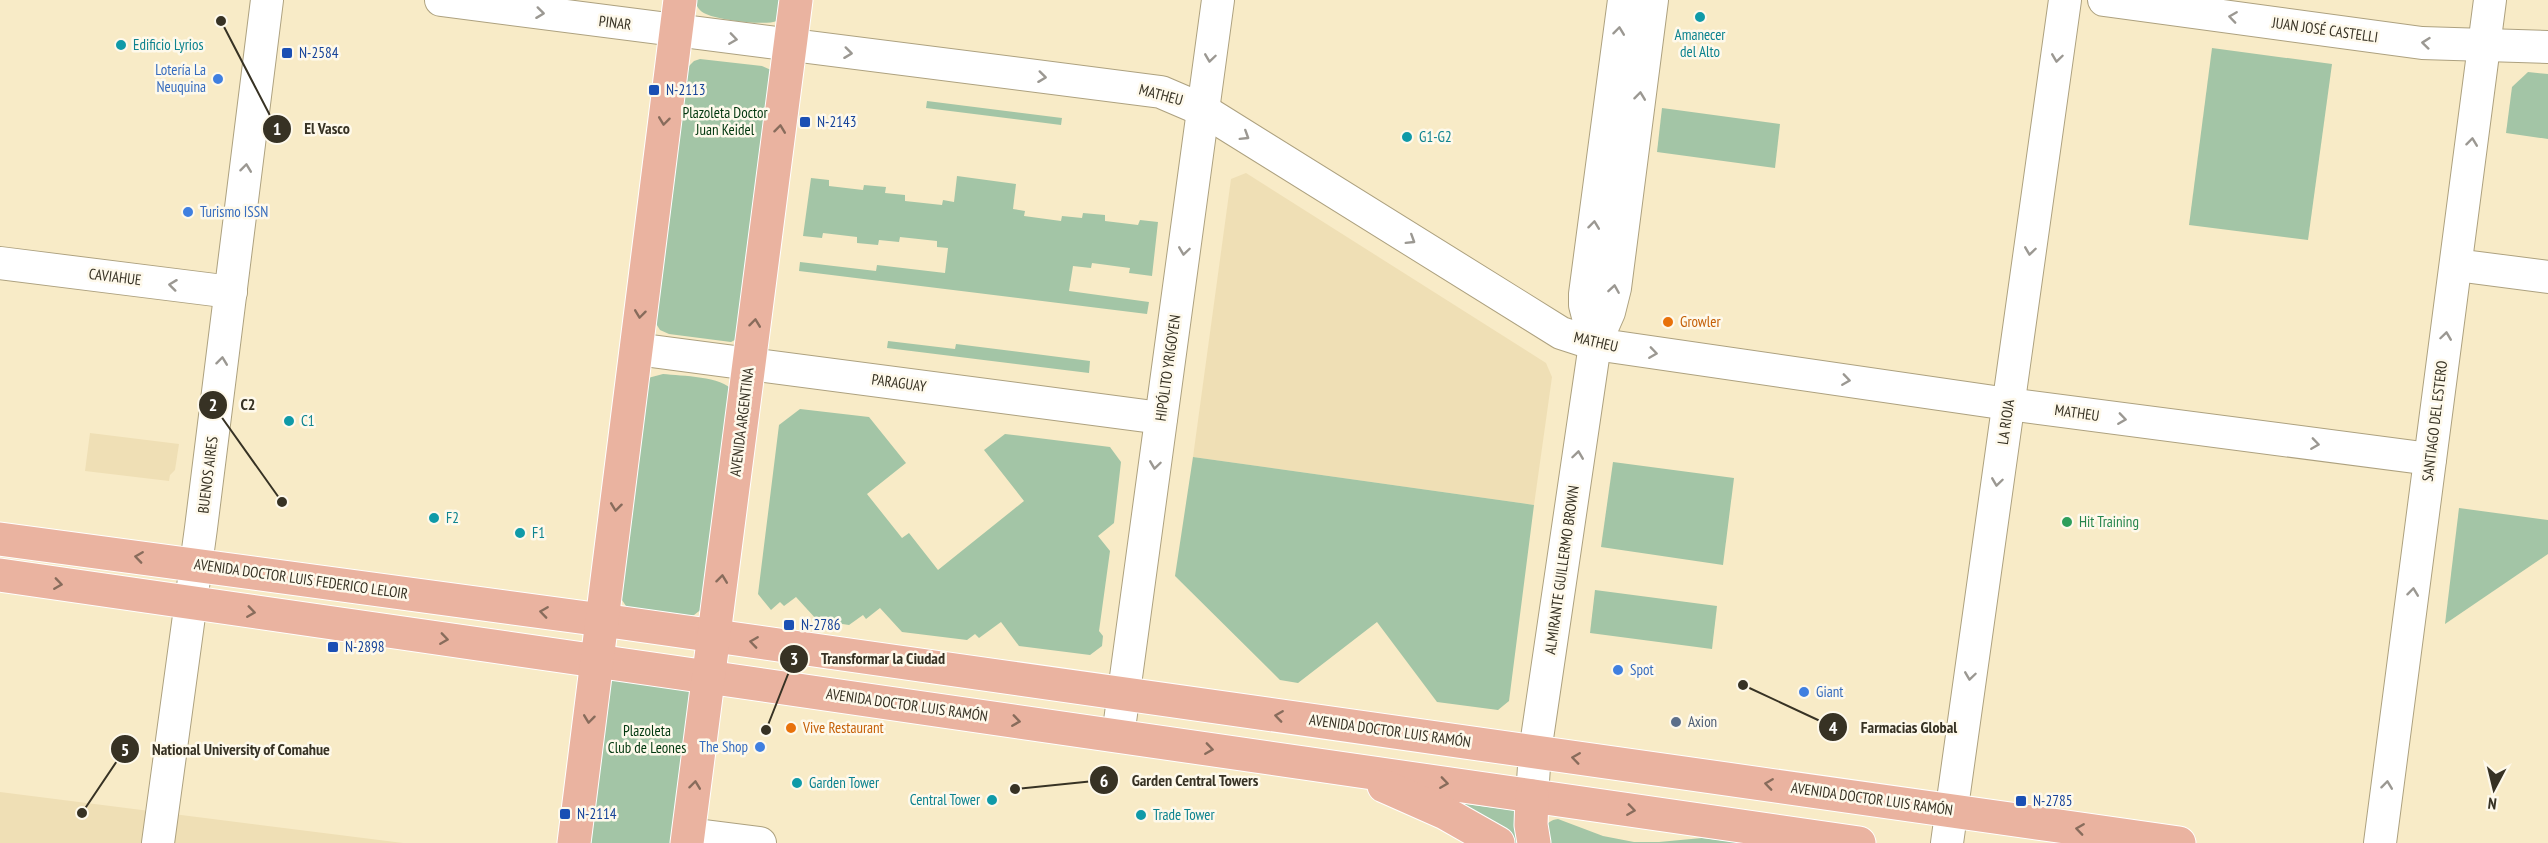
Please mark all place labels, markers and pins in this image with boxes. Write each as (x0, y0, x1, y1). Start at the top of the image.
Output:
marker: Amanecer del Alto (1693, 10, 1707, 24)
place label: Amanecer del Alto (1675, 25, 1726, 61)
place label: Edificio Lyrios (133, 35, 204, 54)
marker: Edificio Lyrios (114, 38, 128, 52)
place label: N-2584 (299, 43, 339, 62)
marker: N-2584 (280, 46, 294, 60)
place label: Lotería La Neuquina (155, 60, 206, 96)
marker: Lotería La Neuquina (211, 72, 225, 86)
place label: N-2113 (666, 80, 705, 99)
marker: N-2113 (647, 83, 661, 97)
callout: El Vasco (262, 112, 362, 146)
place label: N-2143 (817, 112, 856, 131)
marker: N-2143 (798, 115, 812, 129)
place label: G1-G2 (1419, 127, 1452, 146)
marker: G1-G2 (1400, 130, 1414, 144)
place label: Turismo ISSN (200, 202, 268, 221)
marker: Turismo ISSN (181, 205, 195, 219)
place label: Growler (1680, 312, 1721, 331)
marker: Growler (1661, 315, 1675, 329)
callout: C2 (198, 388, 267, 422)
place label: C1 (301, 411, 315, 430)
marker: C1 (282, 414, 296, 428)
place label: F2 (446, 508, 459, 527)
marker: F2 (427, 511, 441, 525)
place label: Hit Training (2079, 512, 2139, 531)
marker: Hit Training (2060, 515, 2074, 529)
place label: F1 (532, 523, 545, 542)
marker: F1 (513, 526, 527, 540)
place label: N-2786 (801, 615, 841, 634)
marker: N-2786 (782, 618, 796, 632)
place label: N-2898 (345, 637, 384, 656)
marker: N-2898 (326, 640, 340, 654)
callout: Transformar la Ciudad (779, 642, 957, 676)
place label: Spot (1630, 660, 1654, 679)
marker: Spot (1611, 663, 1625, 677)
place label: Giant (1816, 682, 1843, 701)
marker: Giant (1797, 685, 1811, 699)
callout: Farmacias Global (1818, 710, 1969, 744)
place label: Axion (1688, 712, 1717, 731)
marker: Axion (1669, 715, 1683, 729)
place label: Vive Restaurant (802, 718, 884, 737)
marker: Vive Restaurant (784, 721, 798, 735)
callout: National University of Comahue (110, 732, 342, 766)
place label: The Shop (699, 737, 748, 756)
marker: The Shop (753, 740, 767, 754)
callout: Garden Central Towers (1089, 763, 1271, 797)
place label: Garden Tower (809, 773, 880, 792)
marker: Garden Tower (790, 776, 804, 790)
place label: Central Tower (910, 790, 981, 809)
place label: N-2785 (2033, 791, 2072, 810)
marker: Central Tower (985, 793, 999, 807)
marker: N-2785 (2014, 794, 2028, 808)
place label: N-2114 (577, 804, 617, 823)
place label: Trade Tower (1153, 805, 1215, 824)
marker: N-2114 (558, 807, 572, 821)
marker: Trade Tower (1134, 808, 1148, 822)

